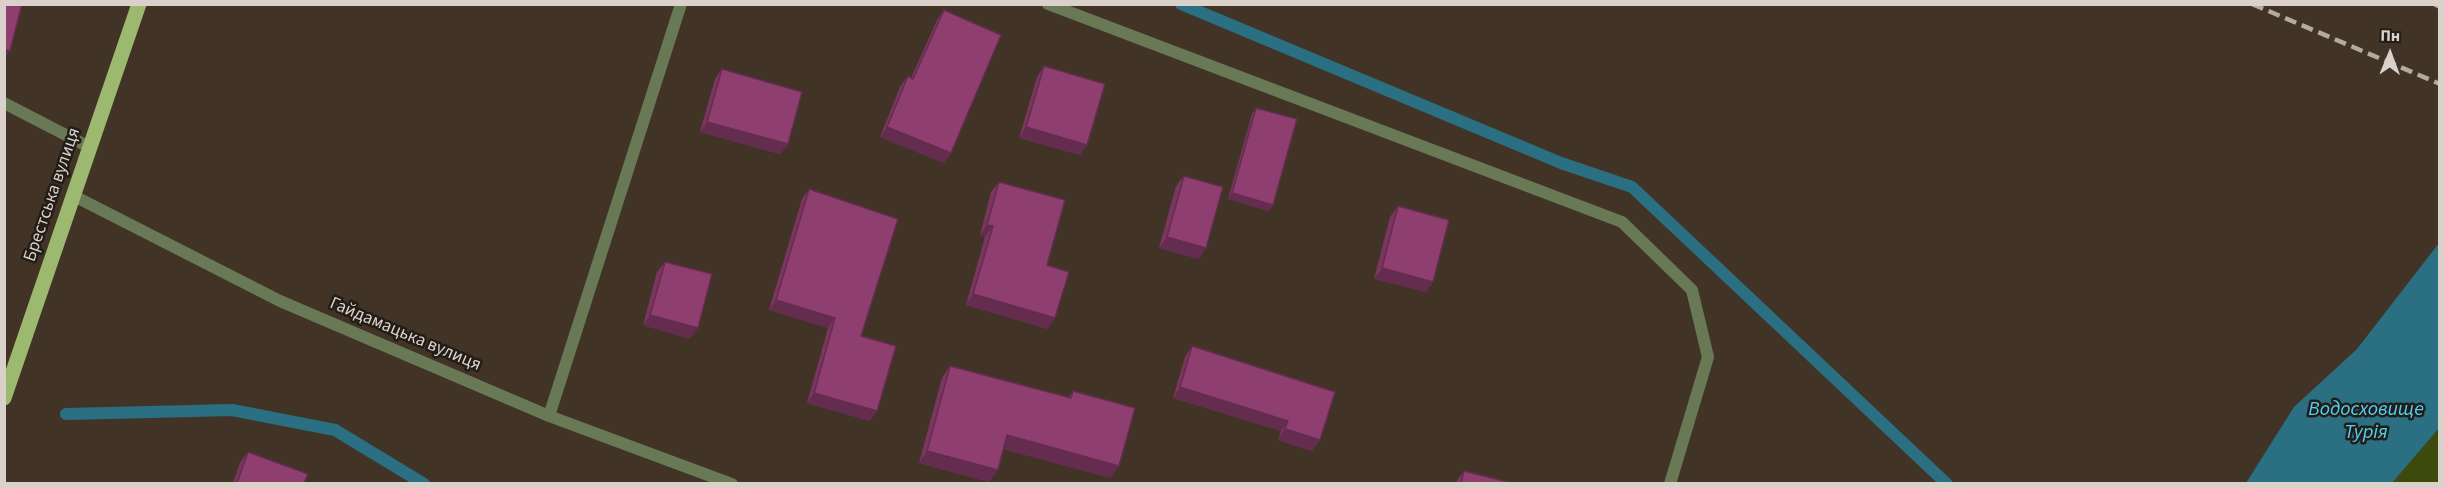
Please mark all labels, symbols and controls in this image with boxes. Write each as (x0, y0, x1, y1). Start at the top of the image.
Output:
north arrow (2360, 24, 2420, 84)
text: Пн (2380, 25, 2400, 47)
street label: Брестська вулиця (20, 125, 86, 265)
street label: Гайдамацька вулиця (326, 293, 484, 377)
water label: Водосховище Турія (2308, 399, 2424, 446)

